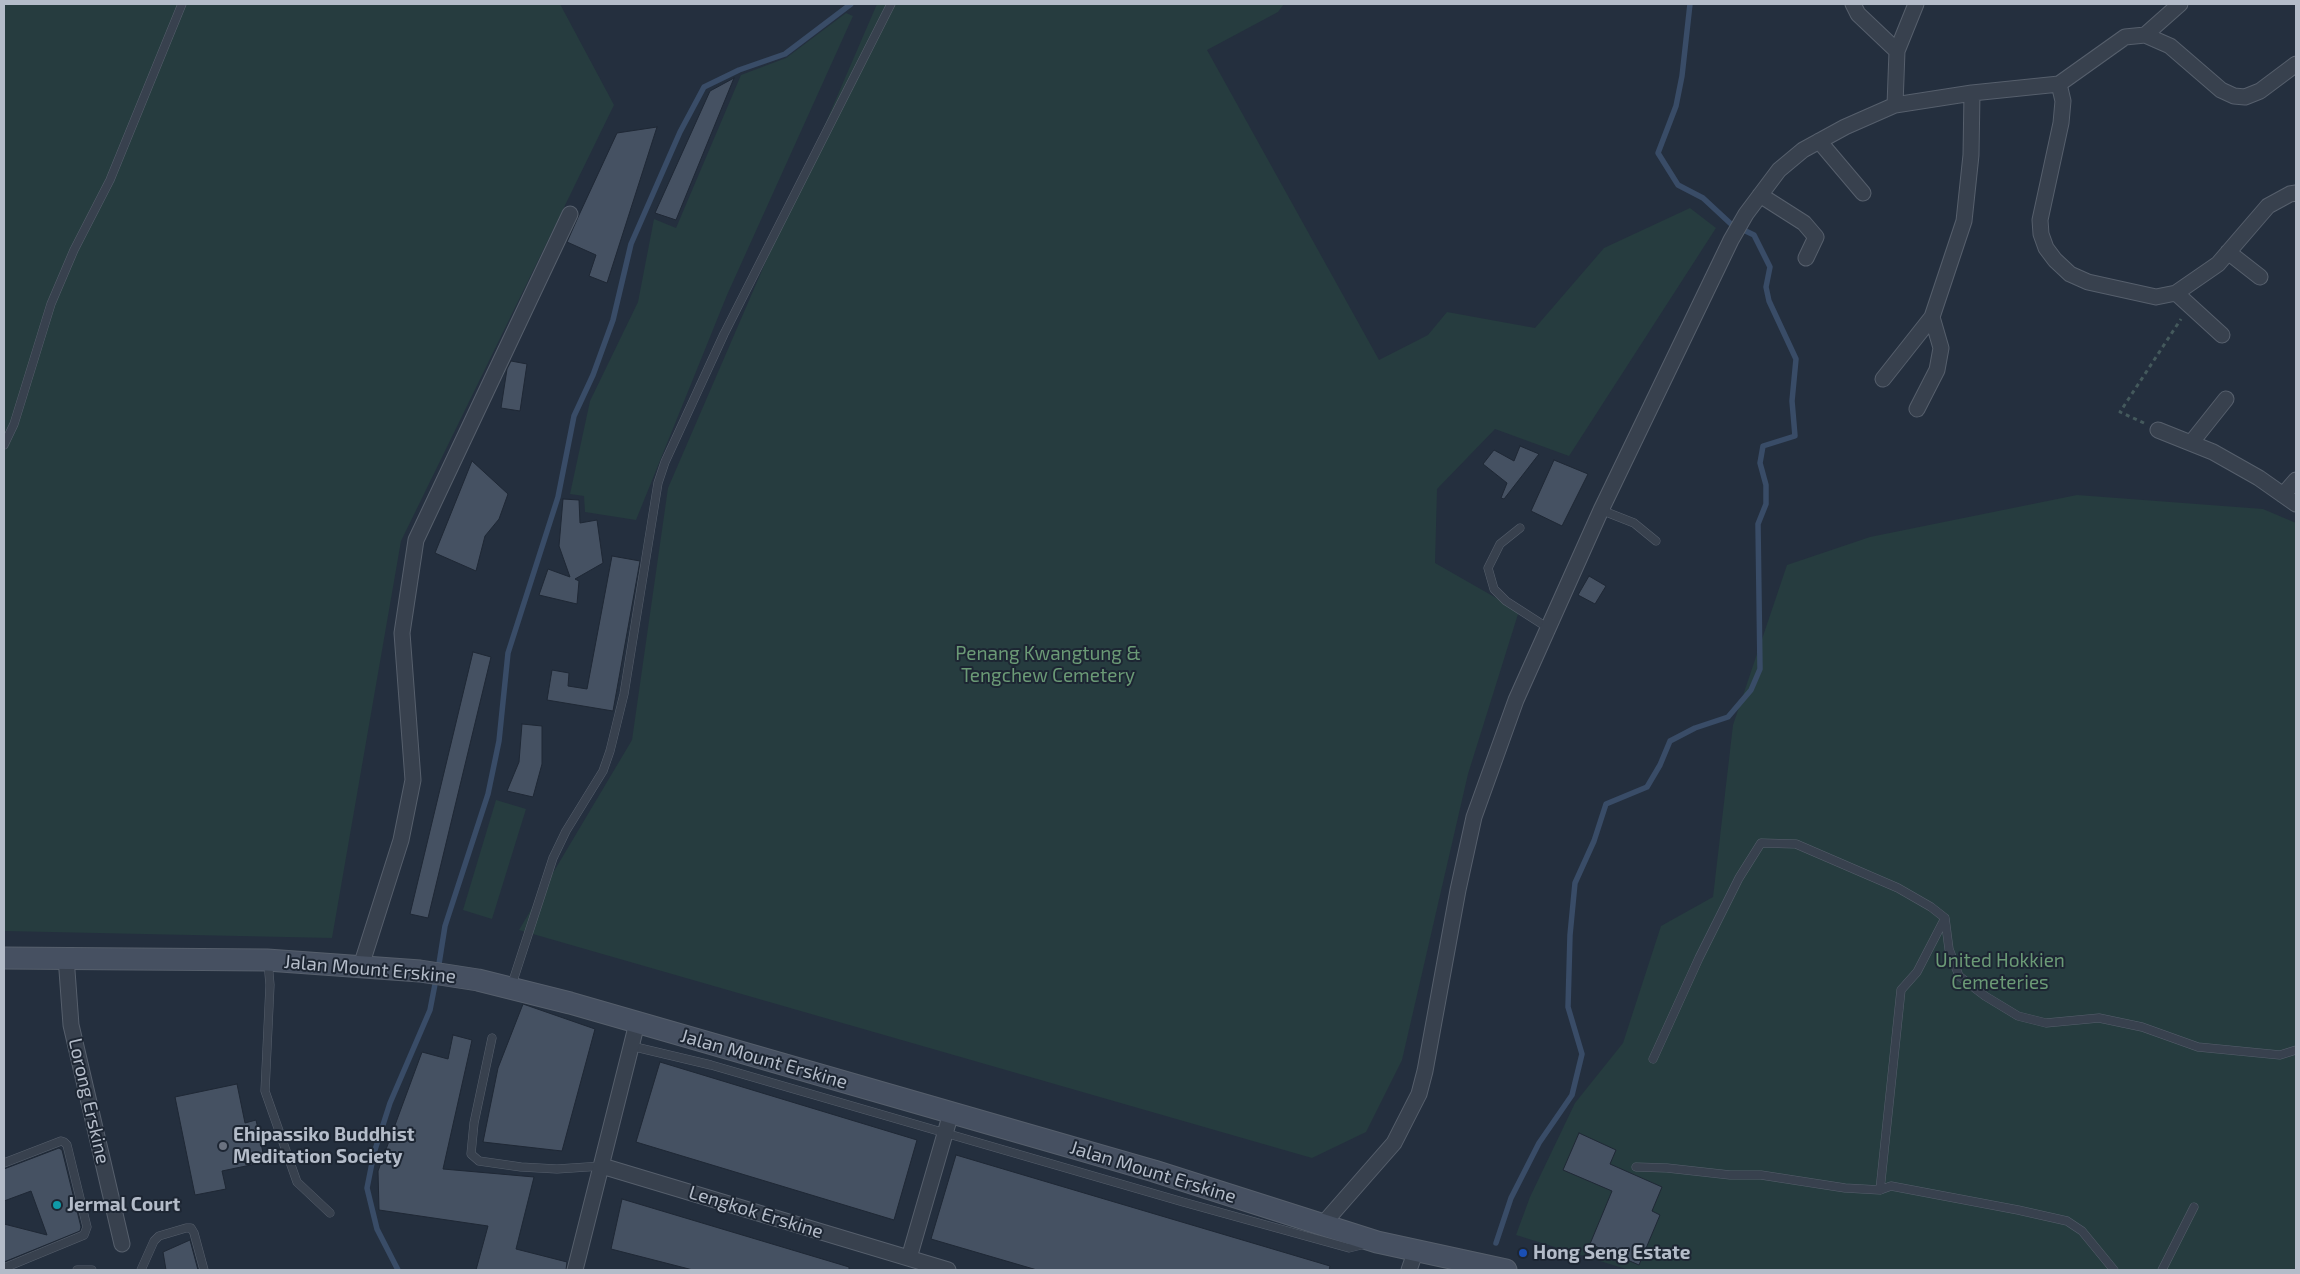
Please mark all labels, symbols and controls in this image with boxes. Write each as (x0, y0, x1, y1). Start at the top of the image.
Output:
park label: Penang Kwangtung & Tengchew Cemetery (955, 643, 1141, 687)
street label: Jalan Mount Erskine (283, 950, 457, 988)
park label: United Hokkien Cemeteries (1935, 950, 2065, 994)
street label: Jalan Mount Erskine (678, 1024, 850, 1094)
street label: Lorong Erskine (63, 1036, 115, 1166)
place label: Ehipassiko Buddhist Meditation Society (233, 1124, 415, 1168)
street label: Jalan Mount Erskine (1067, 1136, 1239, 1208)
marker: Ehipassiko Buddhist Meditation Society (217, 1140, 229, 1152)
street label: Lengkok Erskine (686, 1181, 826, 1243)
place label: Jermal Court (67, 1194, 180, 1216)
marker: Jermal Court (51, 1199, 63, 1211)
place label: Hong Seng Estate (1533, 1242, 1691, 1264)
marker: Hong Seng Estate (1517, 1247, 1529, 1259)

